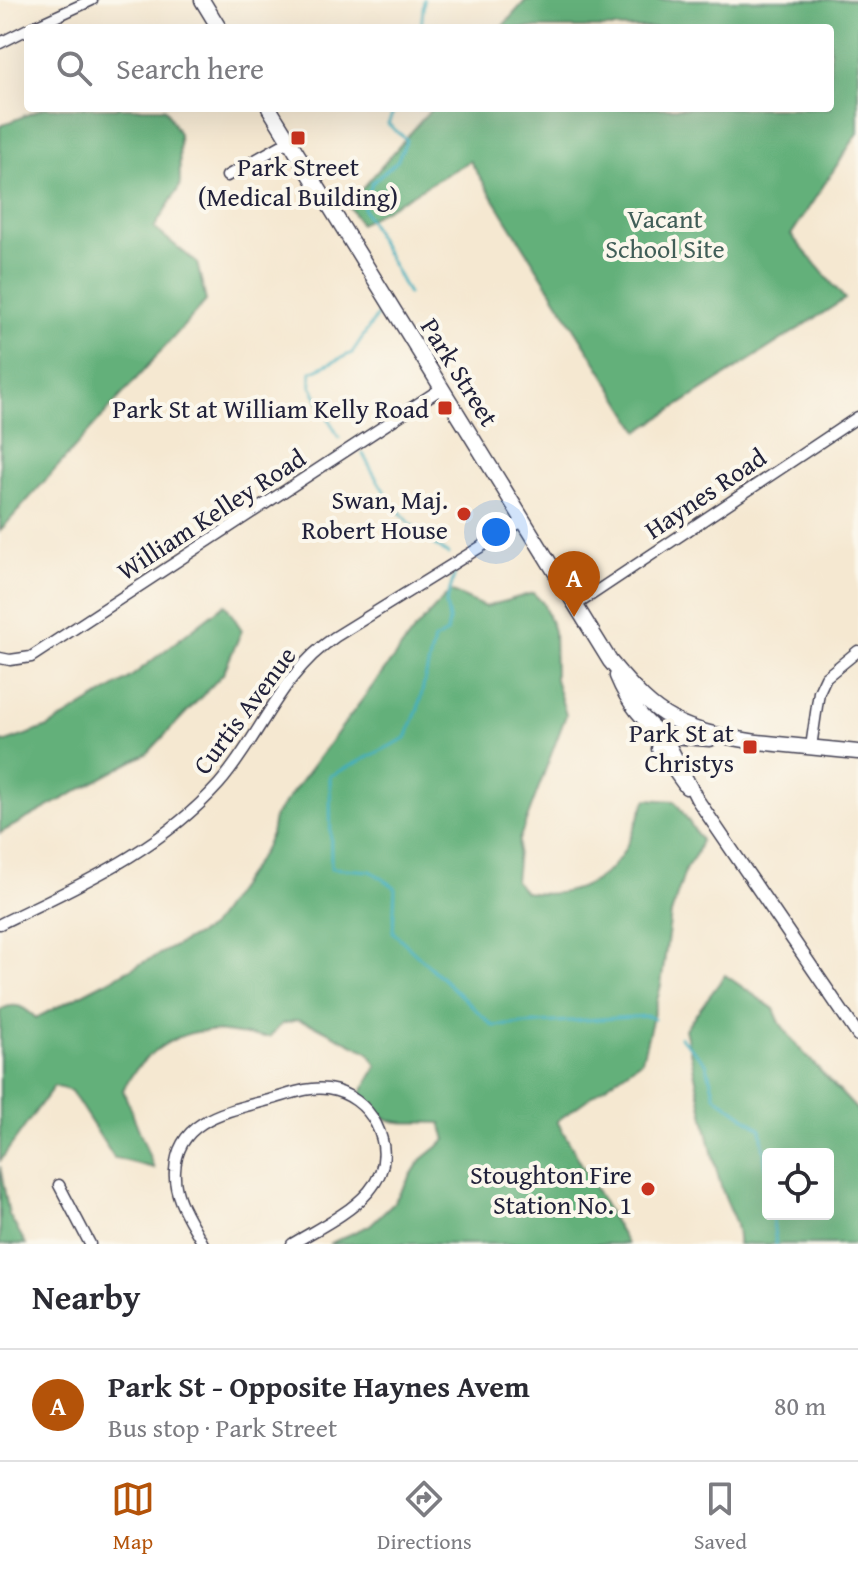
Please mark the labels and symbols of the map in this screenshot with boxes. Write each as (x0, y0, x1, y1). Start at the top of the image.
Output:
marker: Park Street (Medical Building) (289, 129, 307, 147)
place label: Park Street (Medical Building) (198, 147, 398, 216)
park label: Vacant School Site (605, 199, 725, 268)
street label: Park Street (411, 310, 509, 434)
place label: Park St at William Kelly Road (112, 389, 429, 428)
marker: Park St at William Kelly Road (436, 399, 454, 417)
street label: William Kelley Road (109, 438, 313, 590)
street label: Haynes Road (636, 438, 774, 548)
place label: Swan, Maj. Robert House (301, 480, 448, 549)
marker: Swan, Maj. Robert House (455, 505, 473, 523)
your location (476, 512, 516, 552)
pin: A (548, 551, 600, 617)
street label: Curtis Avenue (183, 638, 305, 782)
place label: Park St at Christys (629, 713, 734, 782)
marker: Park St at Christys (741, 738, 759, 756)
place label: Stoughton Fire Station No. 1 (470, 1155, 632, 1224)
marker: Stoughton Fire Station No. 1 (639, 1180, 657, 1198)

